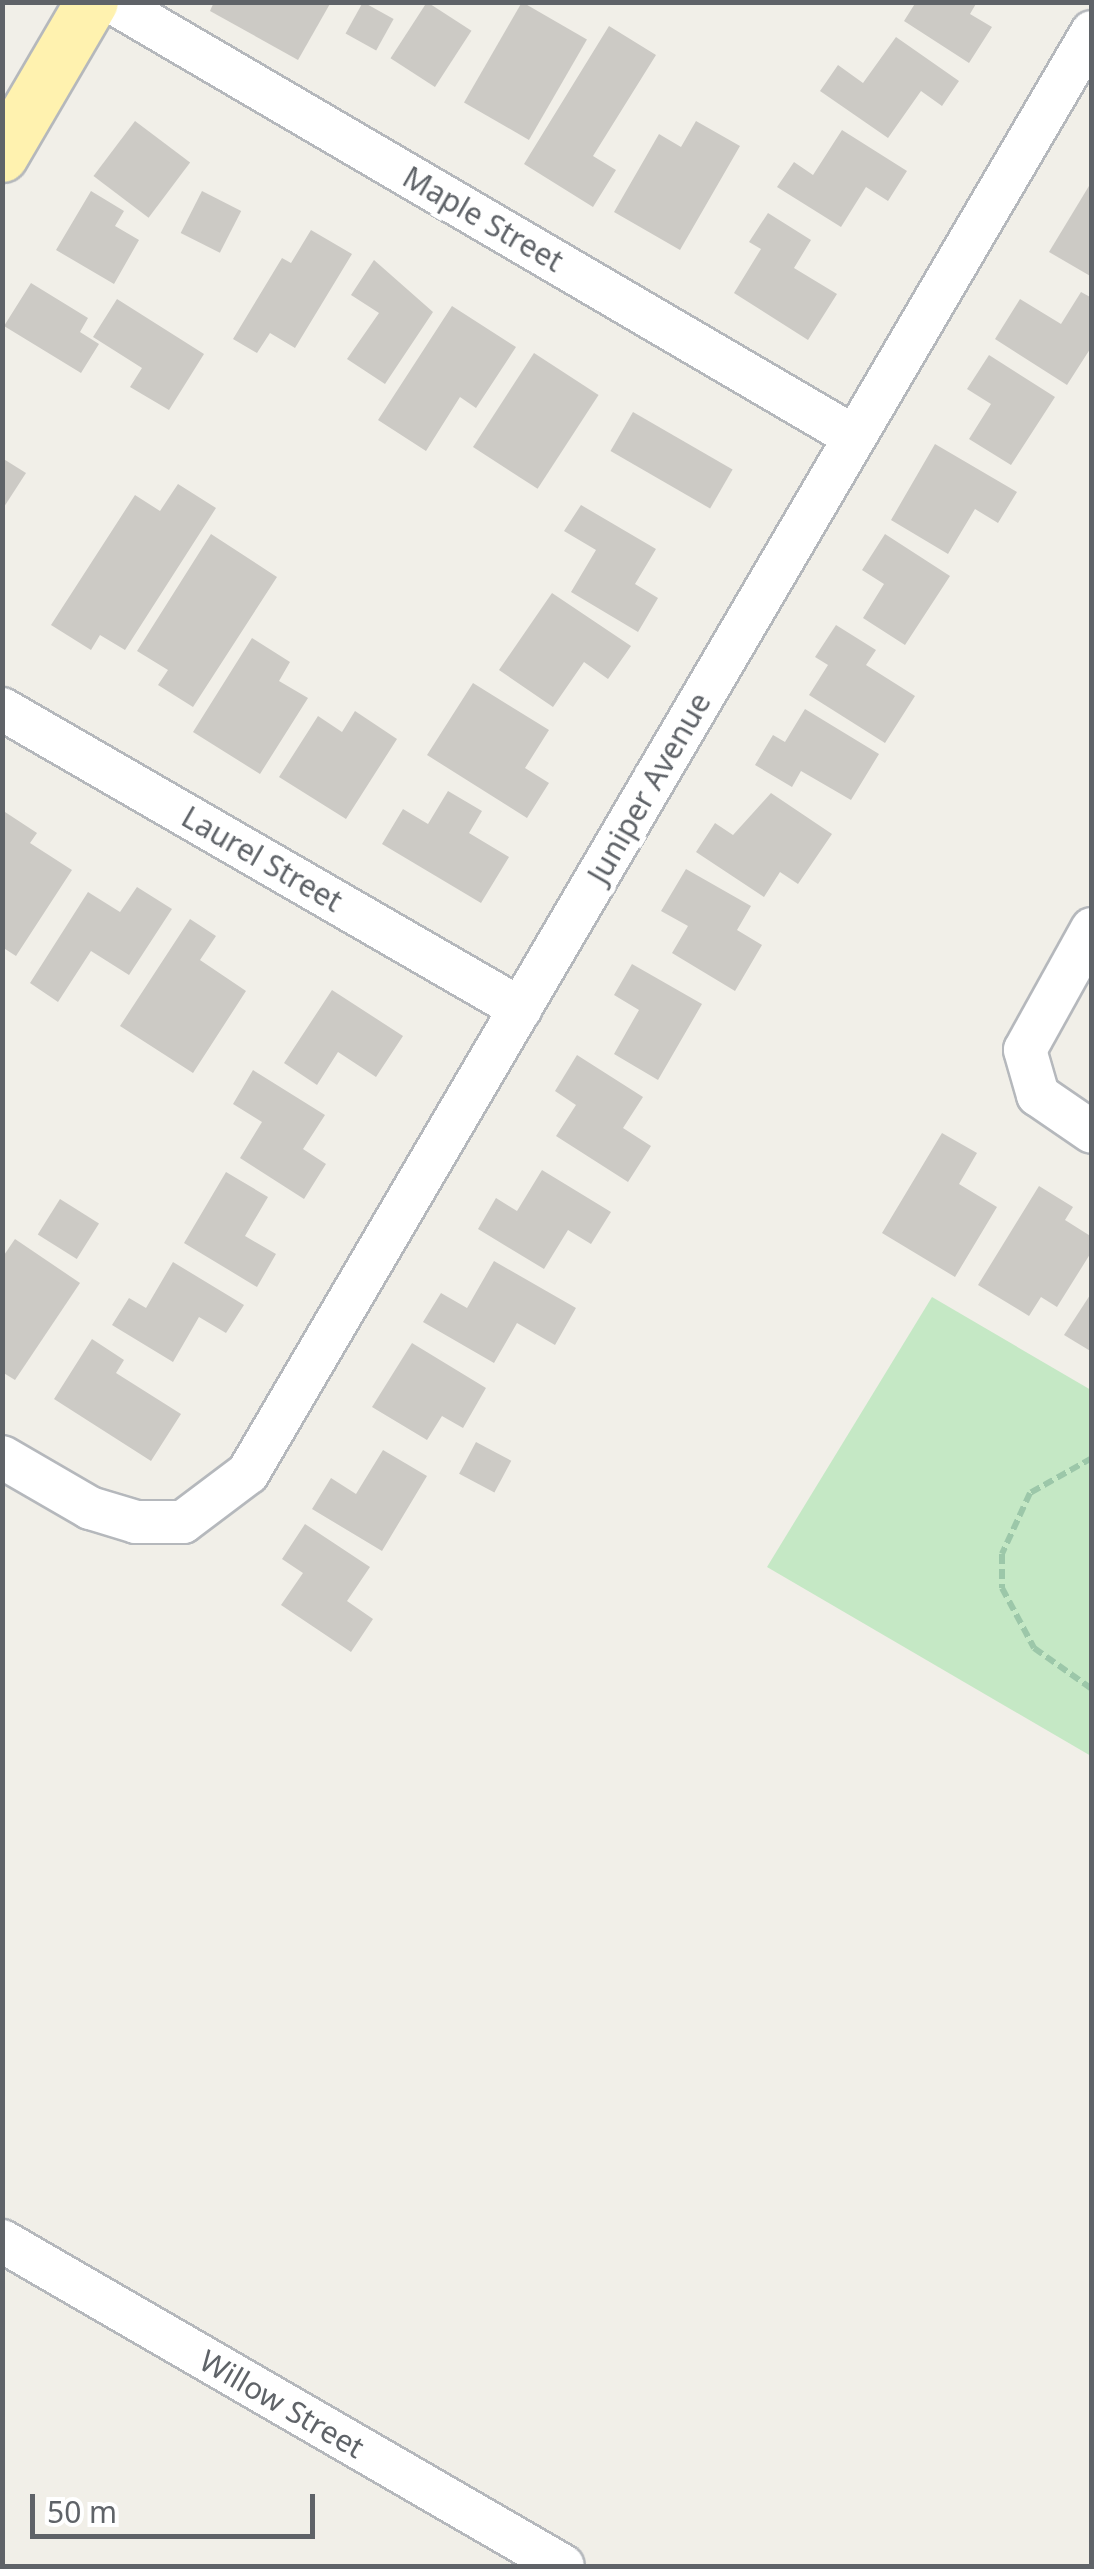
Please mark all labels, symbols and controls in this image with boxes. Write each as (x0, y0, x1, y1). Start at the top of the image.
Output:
street label: Maple Street (397, 159, 569, 279)
street label: Juniper Avenue (580, 686, 718, 890)
street label: Laurel Street (175, 799, 349, 919)
street label: Willow Street (193, 2342, 371, 2466)
scale bar (35, 2474, 320, 2536)
text: 50 m (47, 2491, 117, 2532)

